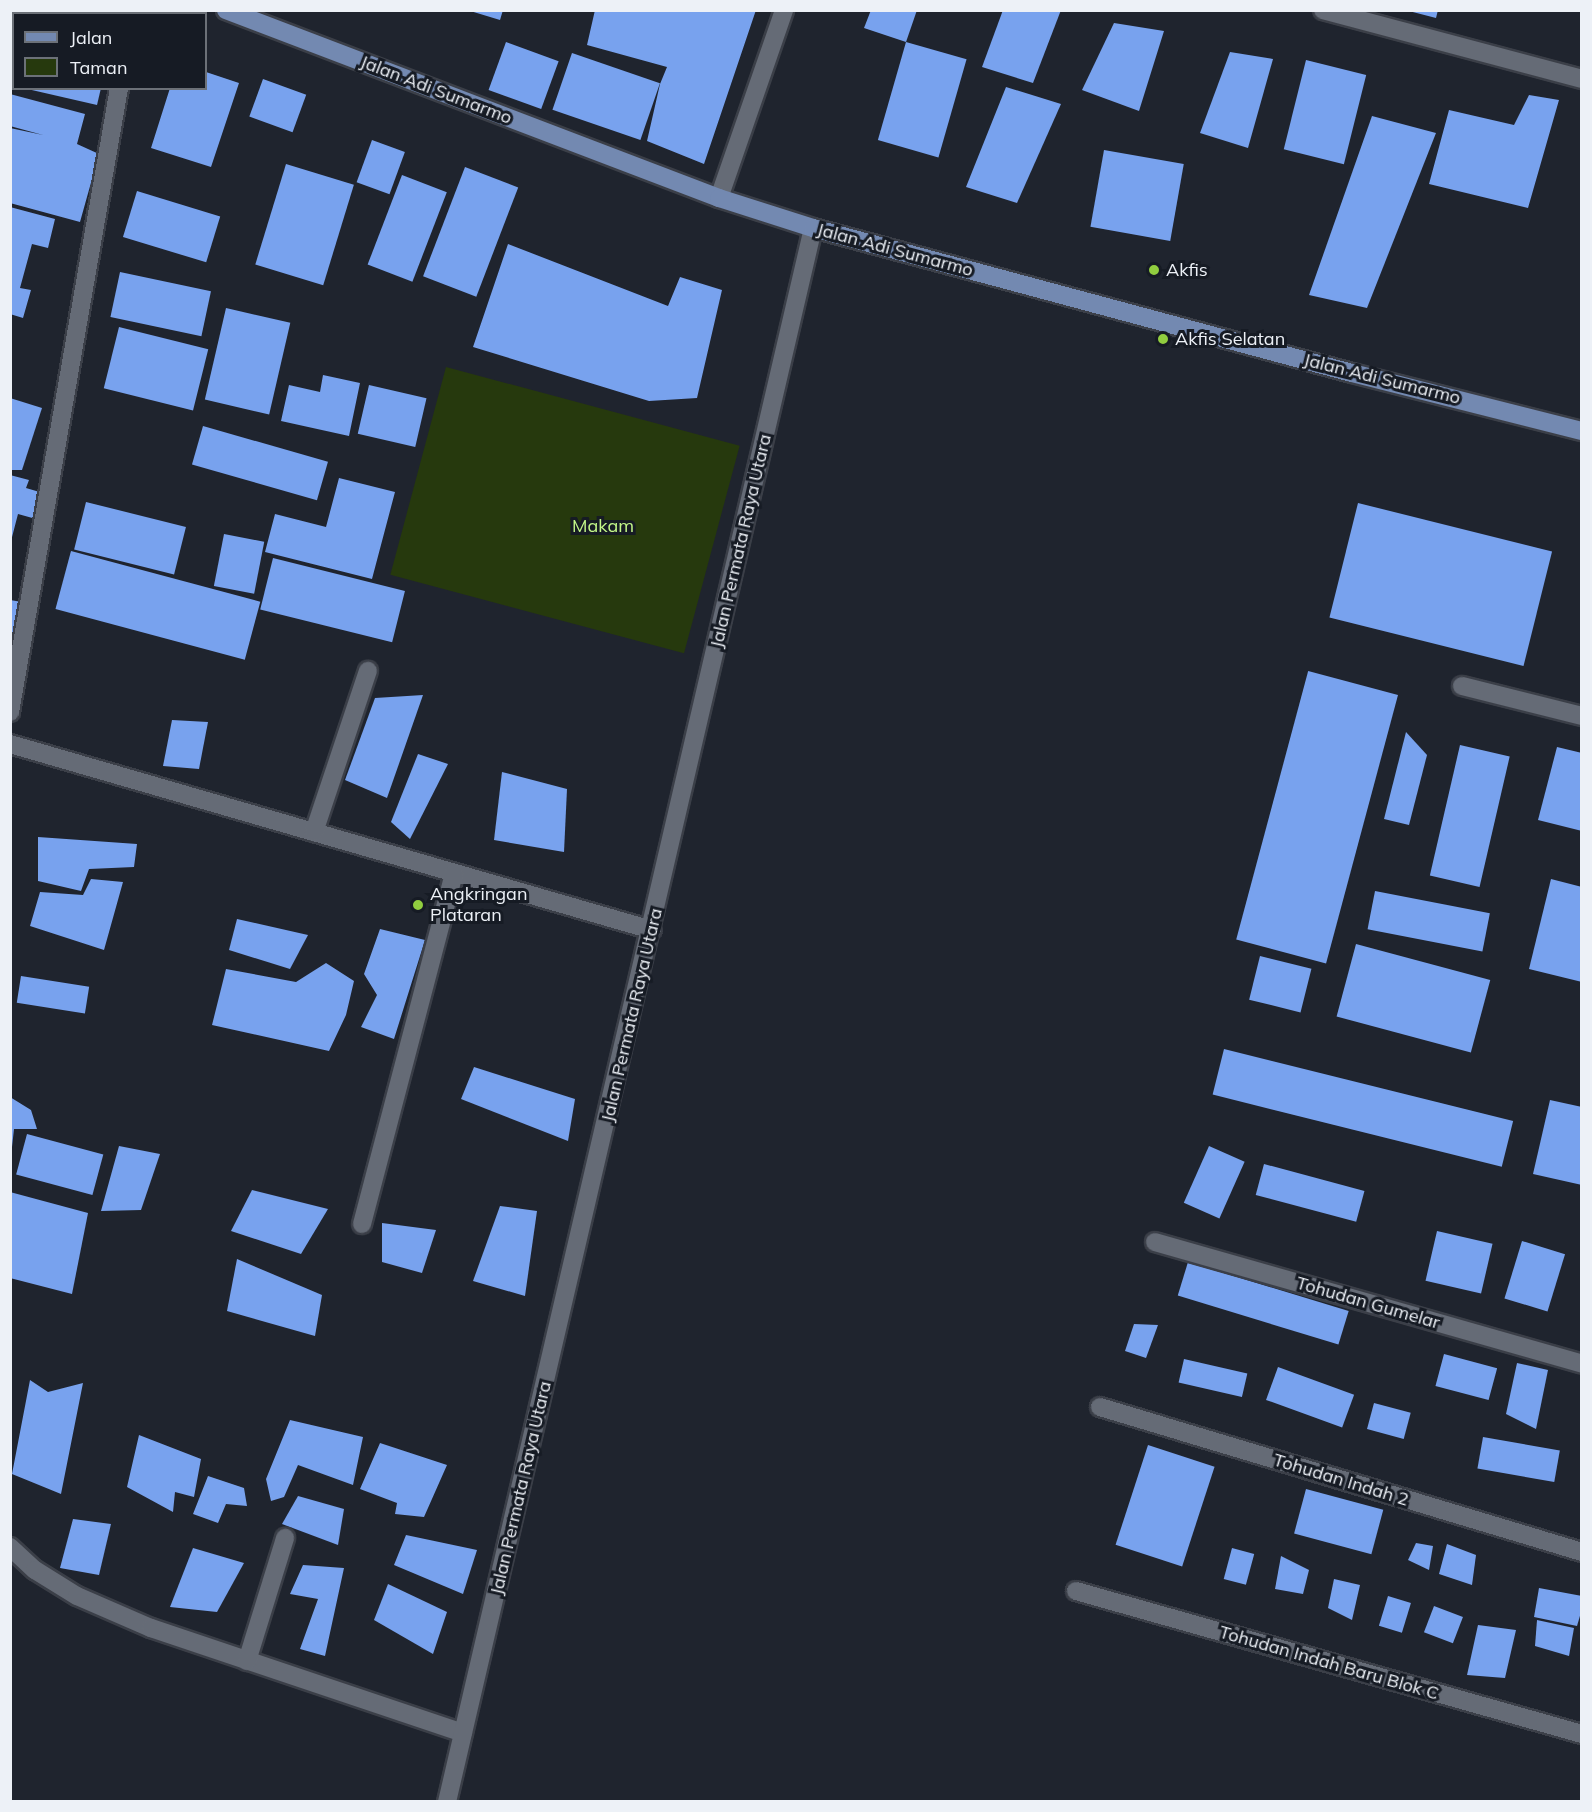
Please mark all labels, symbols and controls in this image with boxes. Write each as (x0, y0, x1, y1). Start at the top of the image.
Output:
legend (12, 12, 207, 90)
text: Jalan (70, 26, 112, 49)
street label: Jalan Adi Sumarmo (357, 51, 515, 129)
text: Taman (70, 56, 127, 79)
street label: Jalan Adi Sumarmo (815, 219, 975, 281)
place label: Akfis (1166, 259, 1208, 281)
marker: Akfis (1147, 263, 1161, 277)
place label: Akfis Selatan (1175, 328, 1285, 350)
marker: Akfis Selatan (1156, 332, 1170, 346)
street label: Jalan Adi Sumarmo (1301, 349, 1463, 409)
street label: Jalan Permata Raya Utara (706, 432, 776, 650)
park label: Makam (572, 515, 634, 537)
place label: Angkringan Plataran (430, 884, 527, 926)
marker: Angkringan Plataran (411, 898, 425, 912)
street label: Jalan Permata Raya Utara (597, 906, 667, 1124)
street label: Tohudan Gumelar (1294, 1272, 1442, 1334)
street label: Jalan Permata Raya Utara (486, 1379, 556, 1597)
street label: Tohudan Indah 2 (1271, 1449, 1411, 1511)
street label: Tohudan Indah Baru Blok C (1217, 1621, 1441, 1705)

